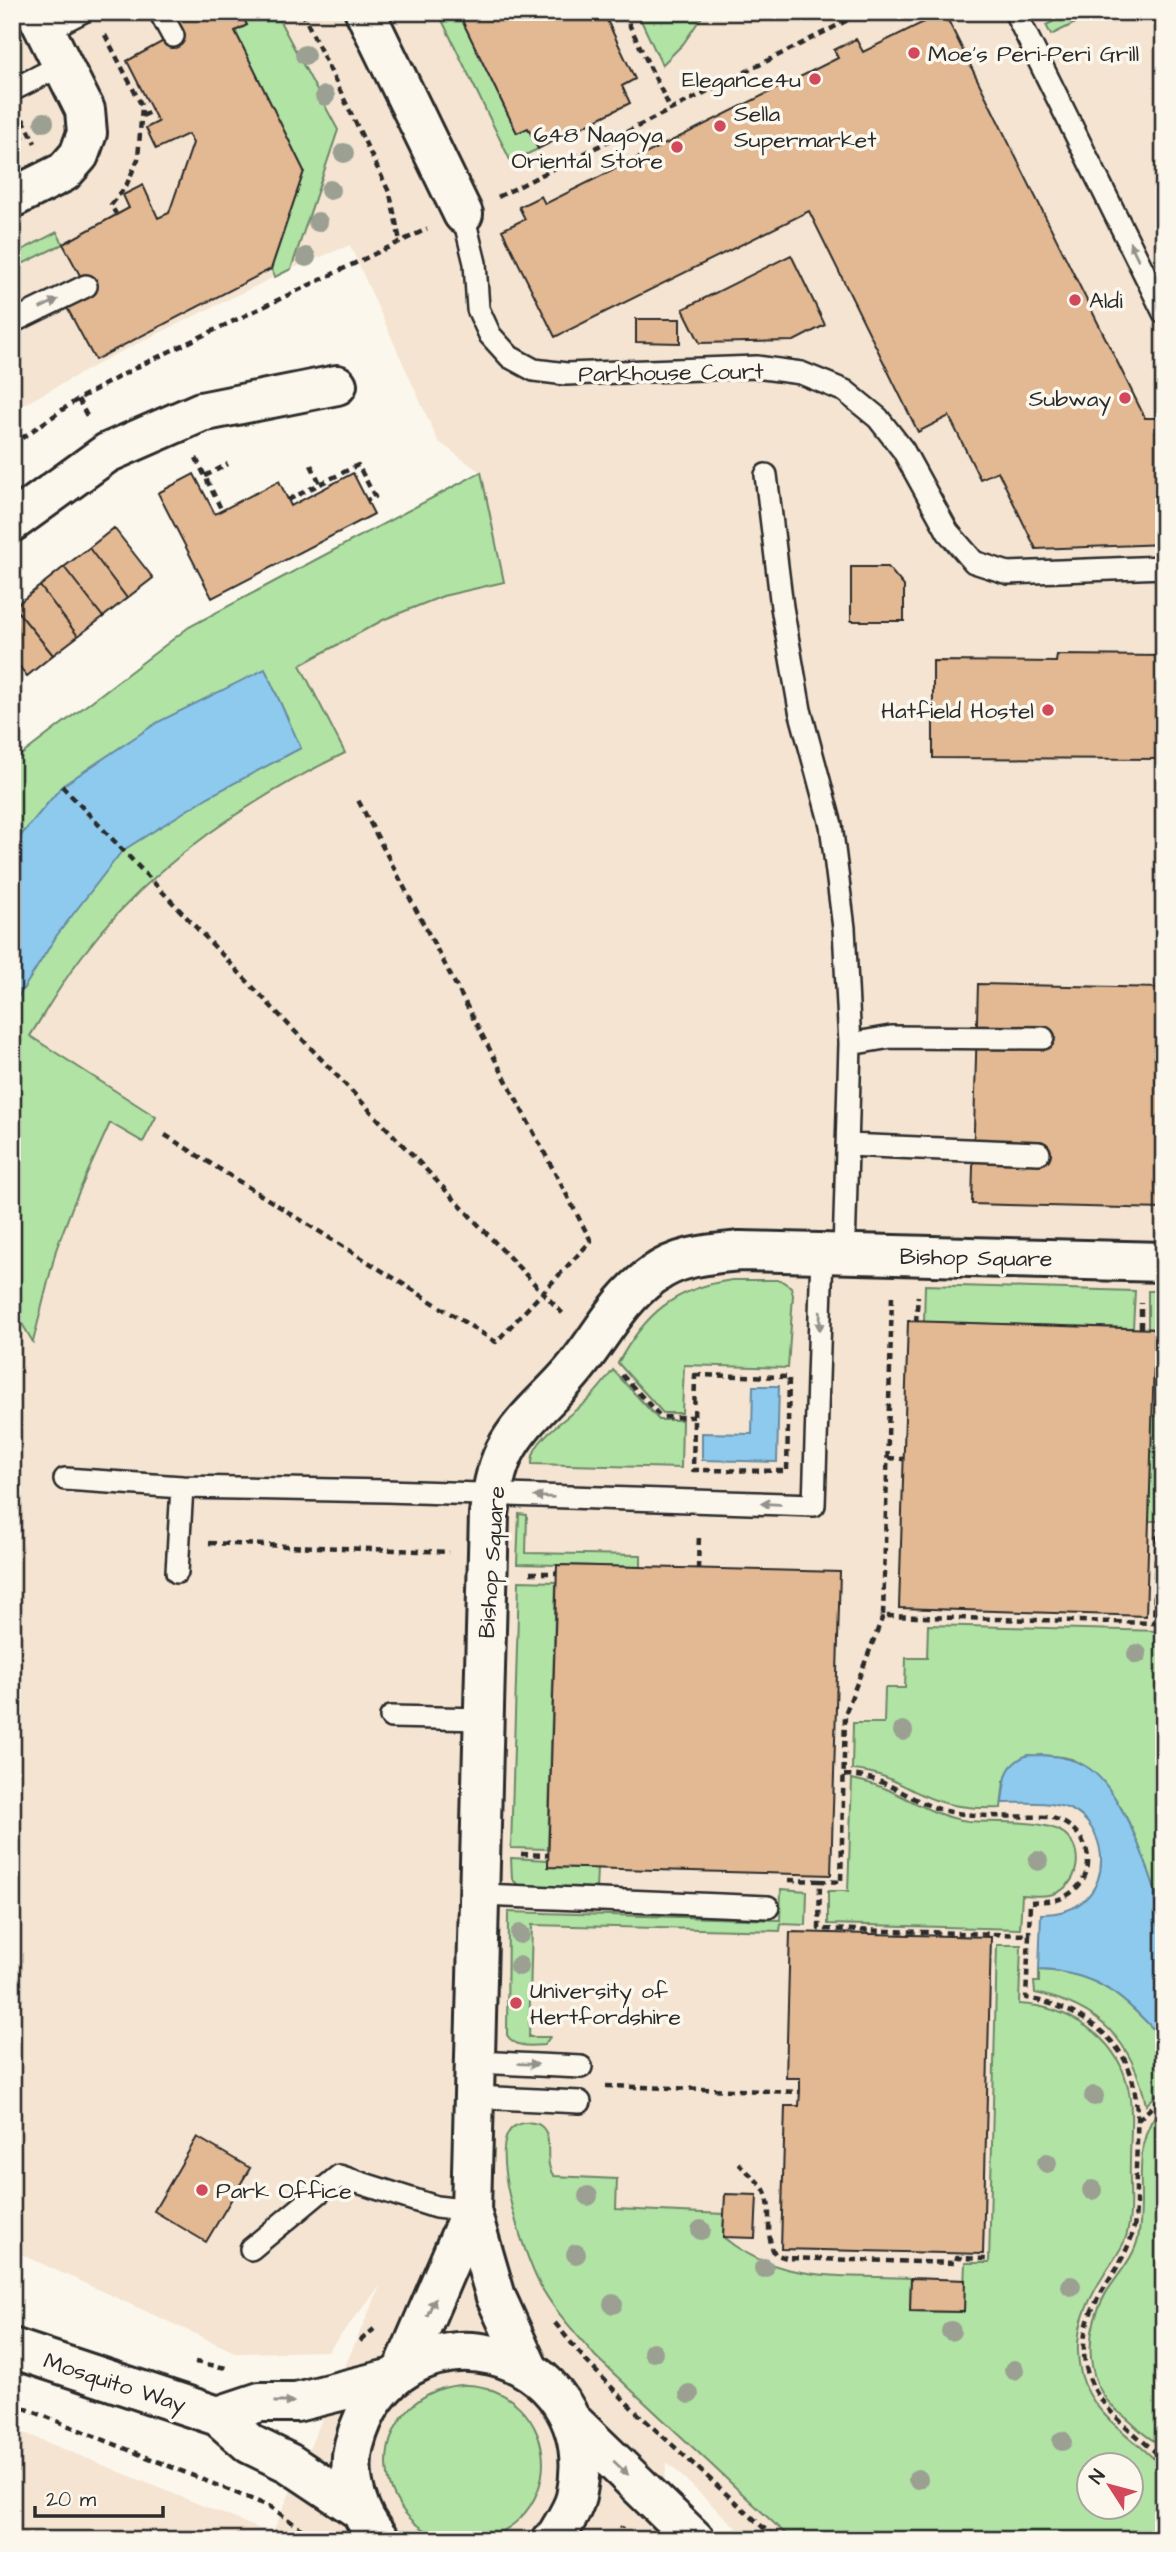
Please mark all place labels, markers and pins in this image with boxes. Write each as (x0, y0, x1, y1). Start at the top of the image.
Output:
place label: Moe's Peri-Peri Grill (928, 38, 1139, 70)
marker: Moe's Peri-Peri Grill (906, 45, 922, 61)
place label: Elegance4u (682, 64, 801, 97)
marker: Elegance4u (807, 71, 823, 87)
place label: Sella Supermarket (734, 98, 877, 156)
marker: Sella Supermarket (712, 118, 728, 134)
place label: 648 Nagoya Oriental Store (512, 119, 663, 177)
marker: 648 Nagoya Oriental Store (669, 139, 685, 155)
place label: Aldi (1089, 285, 1123, 317)
marker: Aldi (1067, 292, 1083, 308)
place label: Subway (1029, 383, 1111, 416)
marker: Subway (1117, 390, 1133, 406)
place label: Hatfield Hostel (881, 695, 1034, 727)
marker: Hatfield Hostel (1040, 702, 1056, 718)
place label: University of Hertfordshire (530, 1975, 681, 2033)
marker: University of Hertfordshire (508, 1995, 524, 2011)
place label: Park Office (216, 2175, 352, 2207)
marker: Park Office (194, 2182, 210, 2198)

